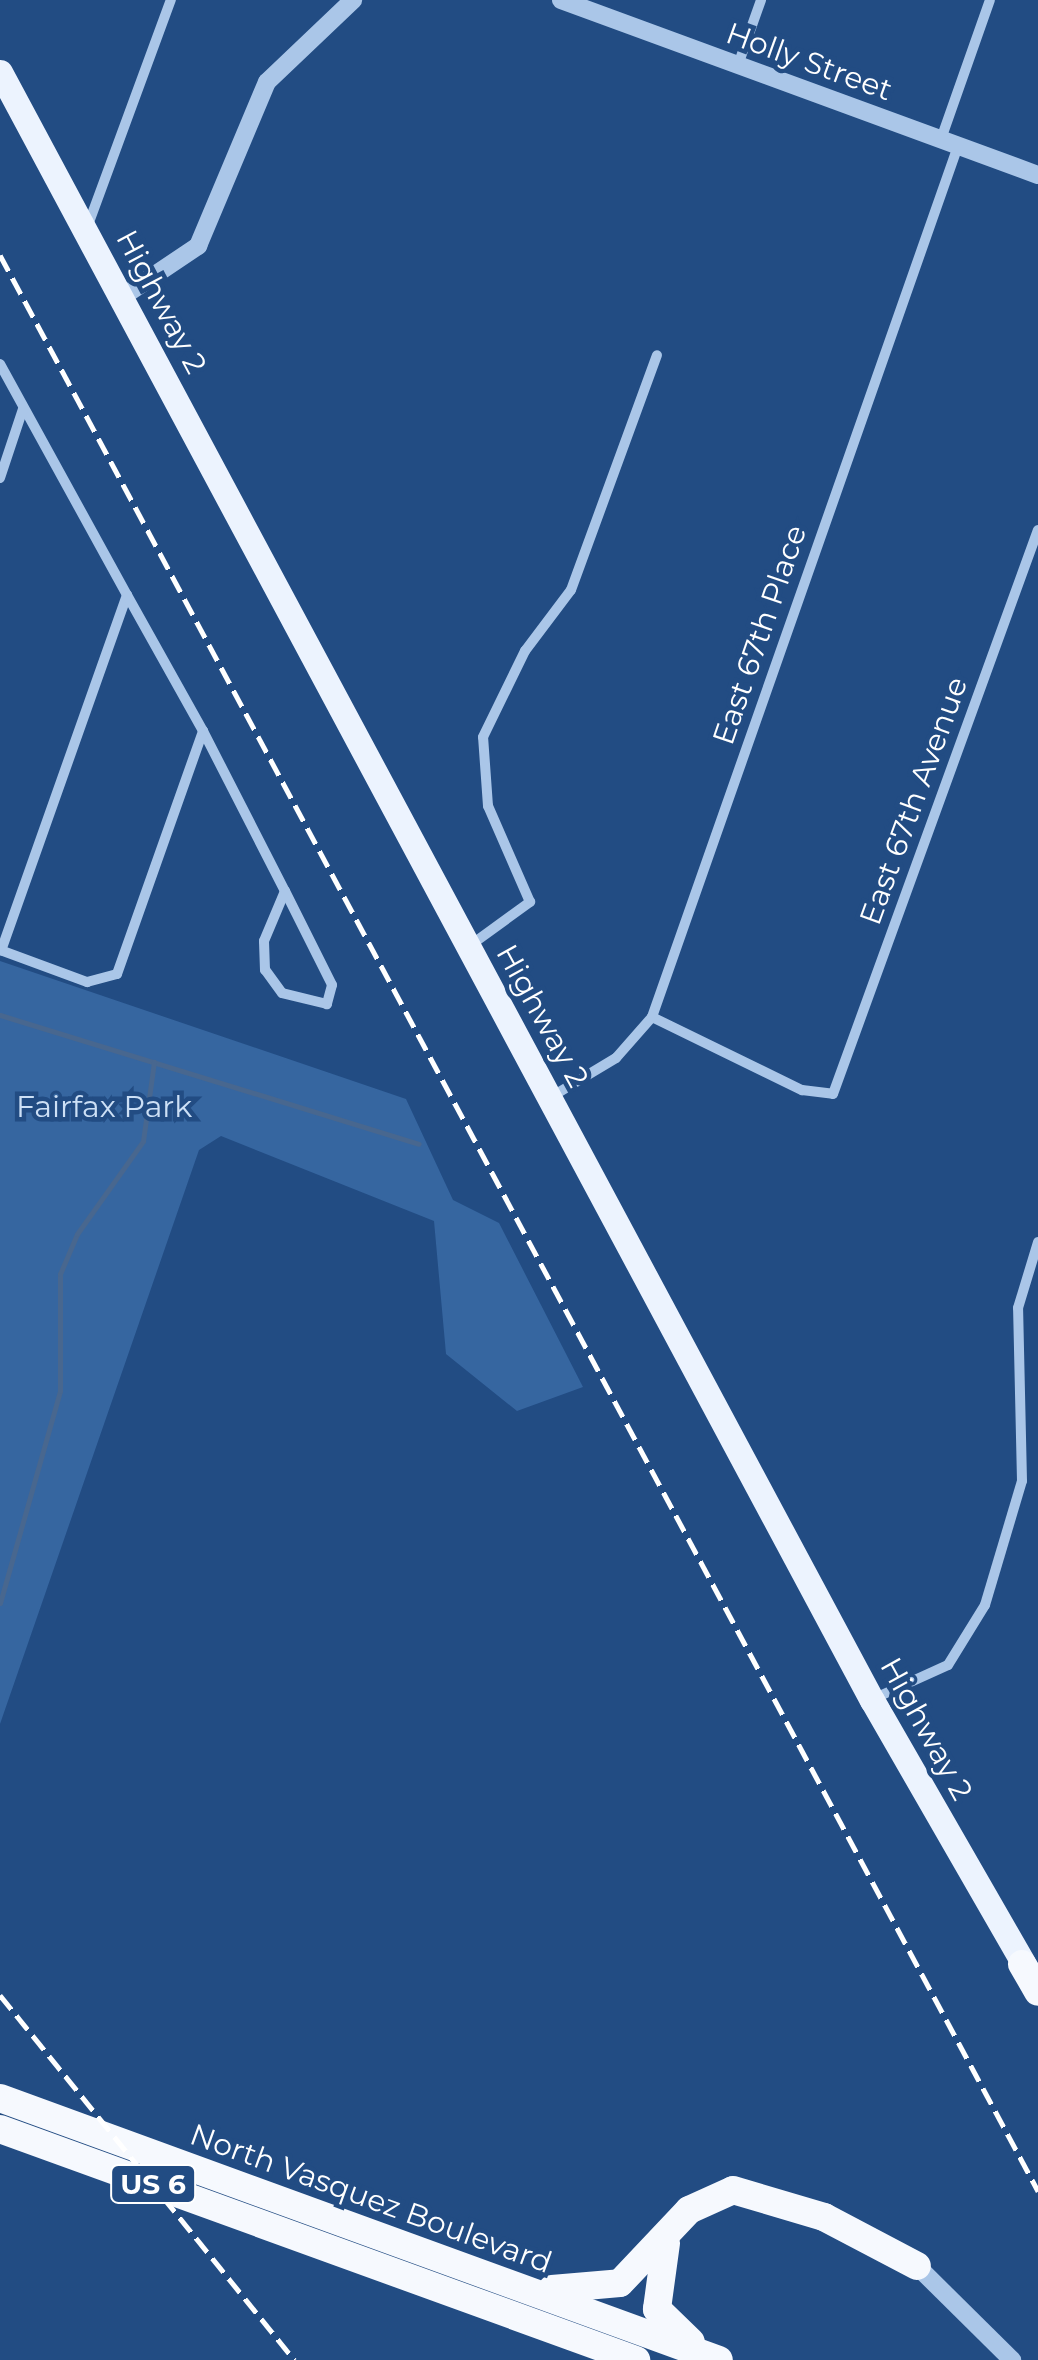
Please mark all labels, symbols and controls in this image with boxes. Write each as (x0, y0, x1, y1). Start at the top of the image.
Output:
street label: Holly Street (721, 15, 897, 109)
street label: Highway 2 (108, 224, 214, 380)
street label: East 67th Place (706, 520, 814, 750)
street label: East 67th Avenue (852, 672, 976, 930)
street label: Highway 2 (488, 939, 596, 1093)
park label: Fairfax Park (16, 1089, 192, 1125)
street label: Highway 2 (872, 1652, 980, 1806)
street label: North Vasquez Boulevard (185, 2117, 557, 2281)
road number: US 6 (108, 2161, 198, 2207)

